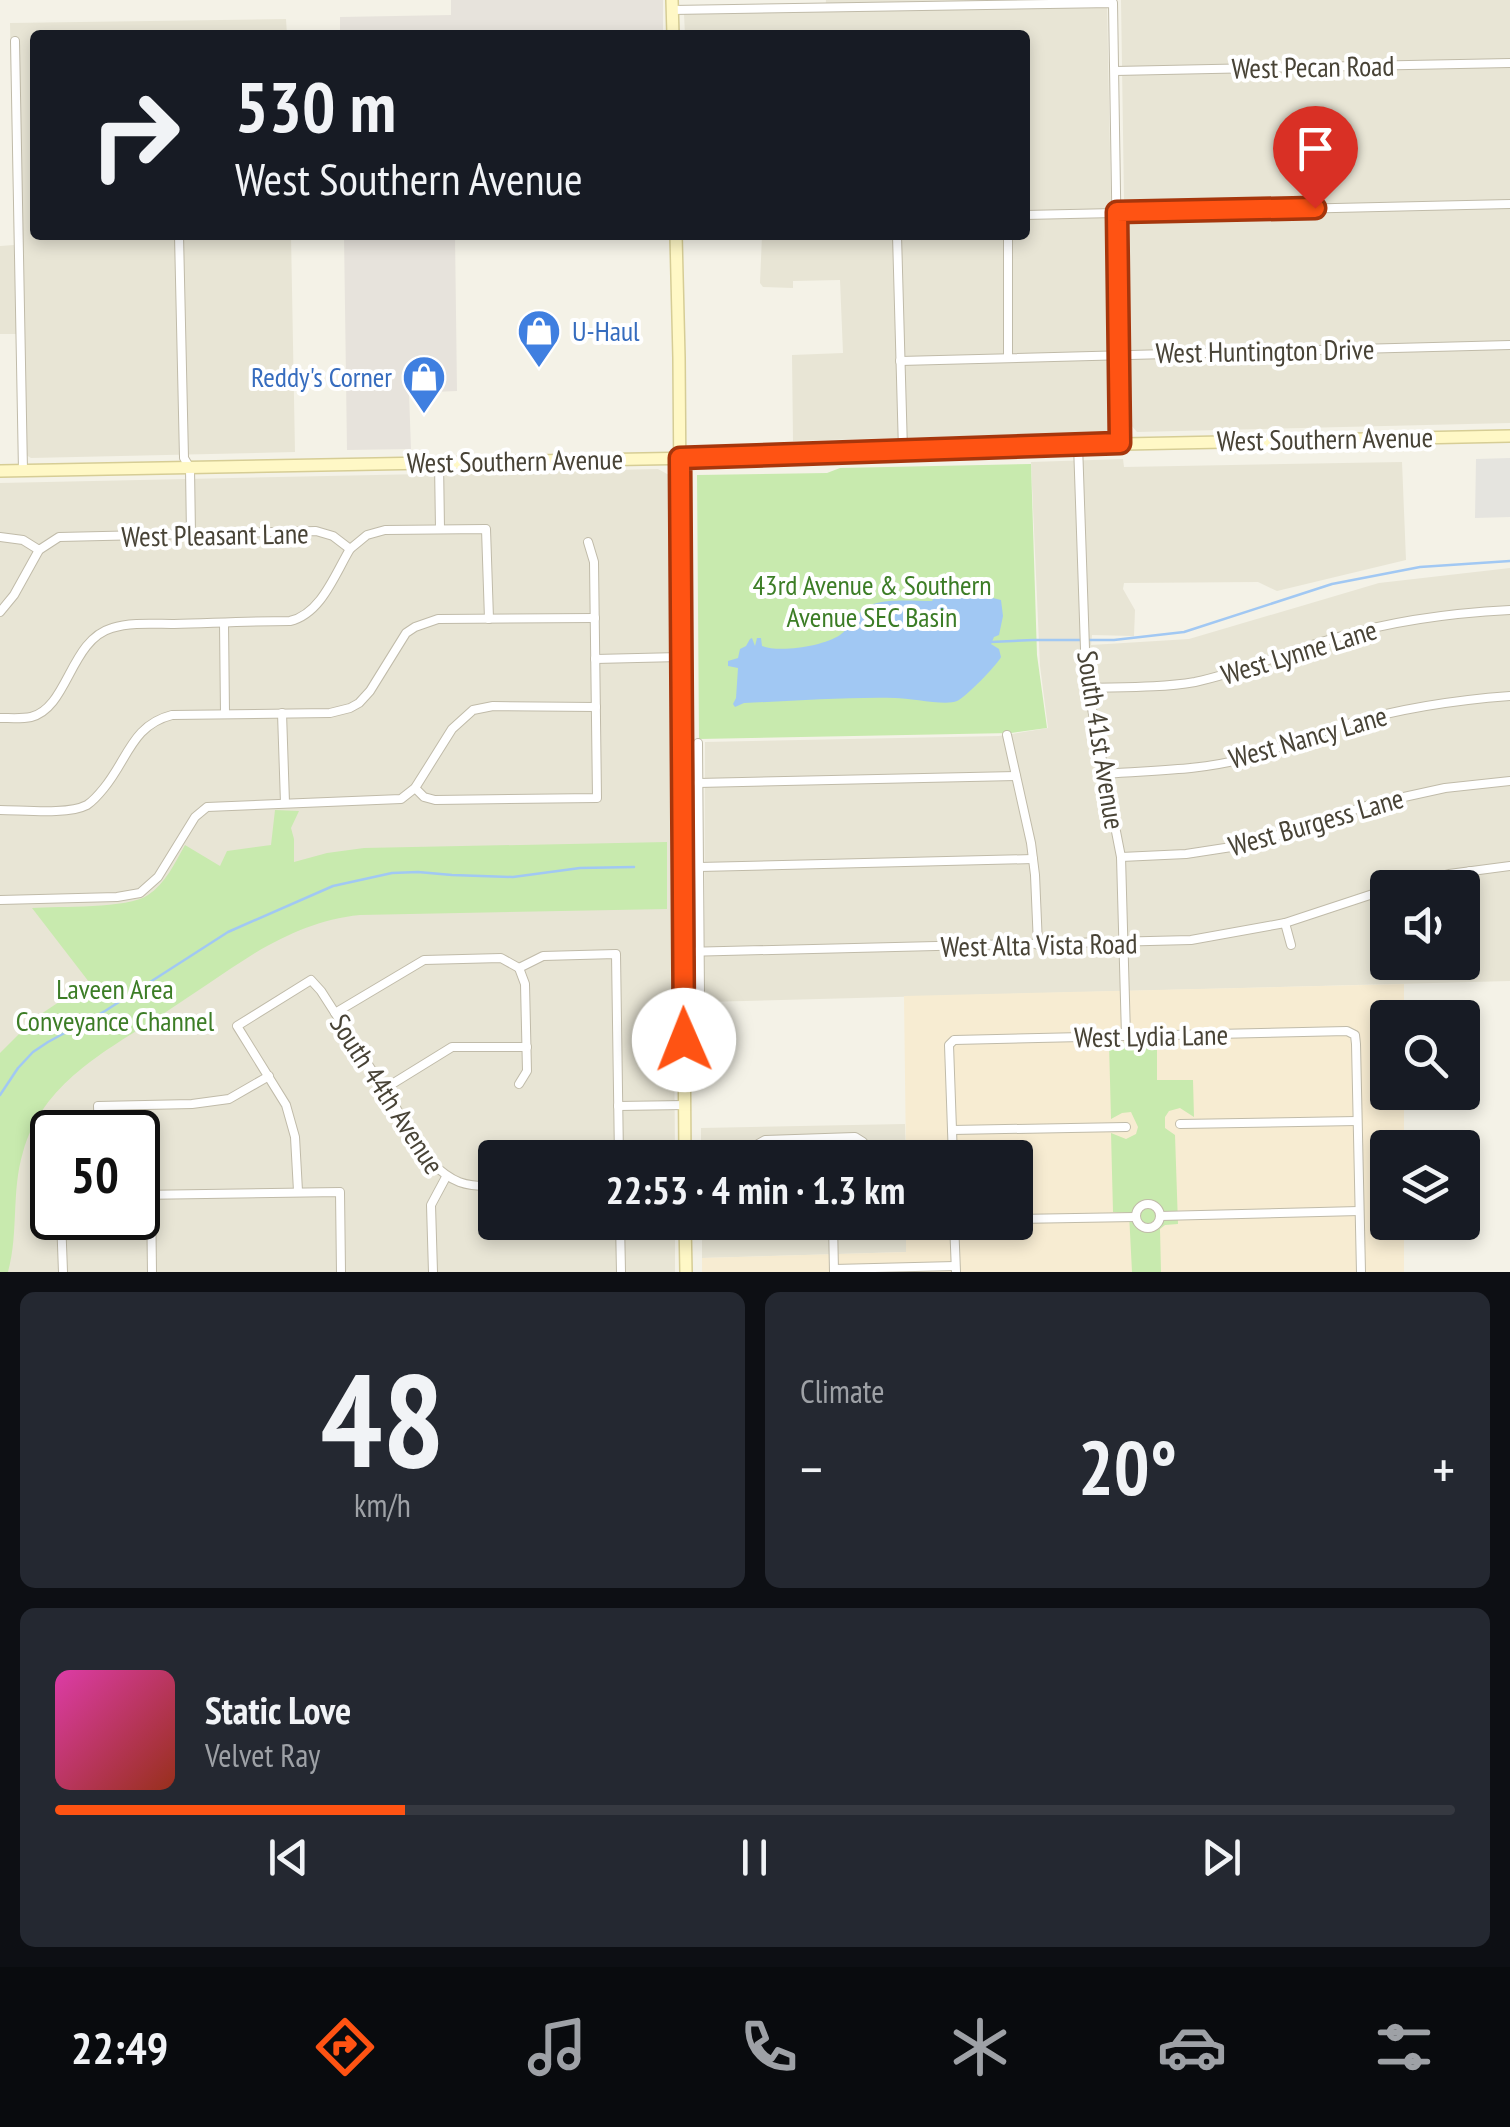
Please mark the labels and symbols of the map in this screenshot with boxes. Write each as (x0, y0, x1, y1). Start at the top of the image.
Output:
street label: West Pecan Road (1231, 47, 1395, 86)
pin (1273, 106, 1358, 209)
shop icon: U-Haul (516, 308, 562, 369)
place label: U-Haul (572, 312, 640, 349)
street label: West Huntington Drive (1155, 330, 1375, 371)
shop icon: Reddy's Corner (401, 354, 447, 415)
place label: Reddy's Corner (251, 358, 392, 395)
street label: West Southern Avenue (1217, 418, 1433, 459)
street label: West Southern Avenue (407, 440, 623, 481)
street label: West Pleasant Lane (121, 514, 309, 555)
park label: 43rd Avenue & Southern Avenue SEC Basin (752, 566, 992, 635)
street label: West Lynne Lane (1217, 610, 1381, 693)
street label: South 41st Avenue (1069, 648, 1134, 832)
street label: West Nancy Lane (1225, 696, 1391, 777)
street label: West Burgess Lane (1224, 779, 1408, 864)
street label: West Alta Vista Road (940, 924, 1138, 965)
park label: Laveen Area Conveyance Channel (16, 970, 215, 1039)
position arrow (632, 988, 736, 1092)
street label: South 44th Avenue (322, 1007, 453, 1181)
street label: West Lydia Lane (1074, 1016, 1228, 1055)
speed limit sign: 50 (30, 1110, 160, 1240)

